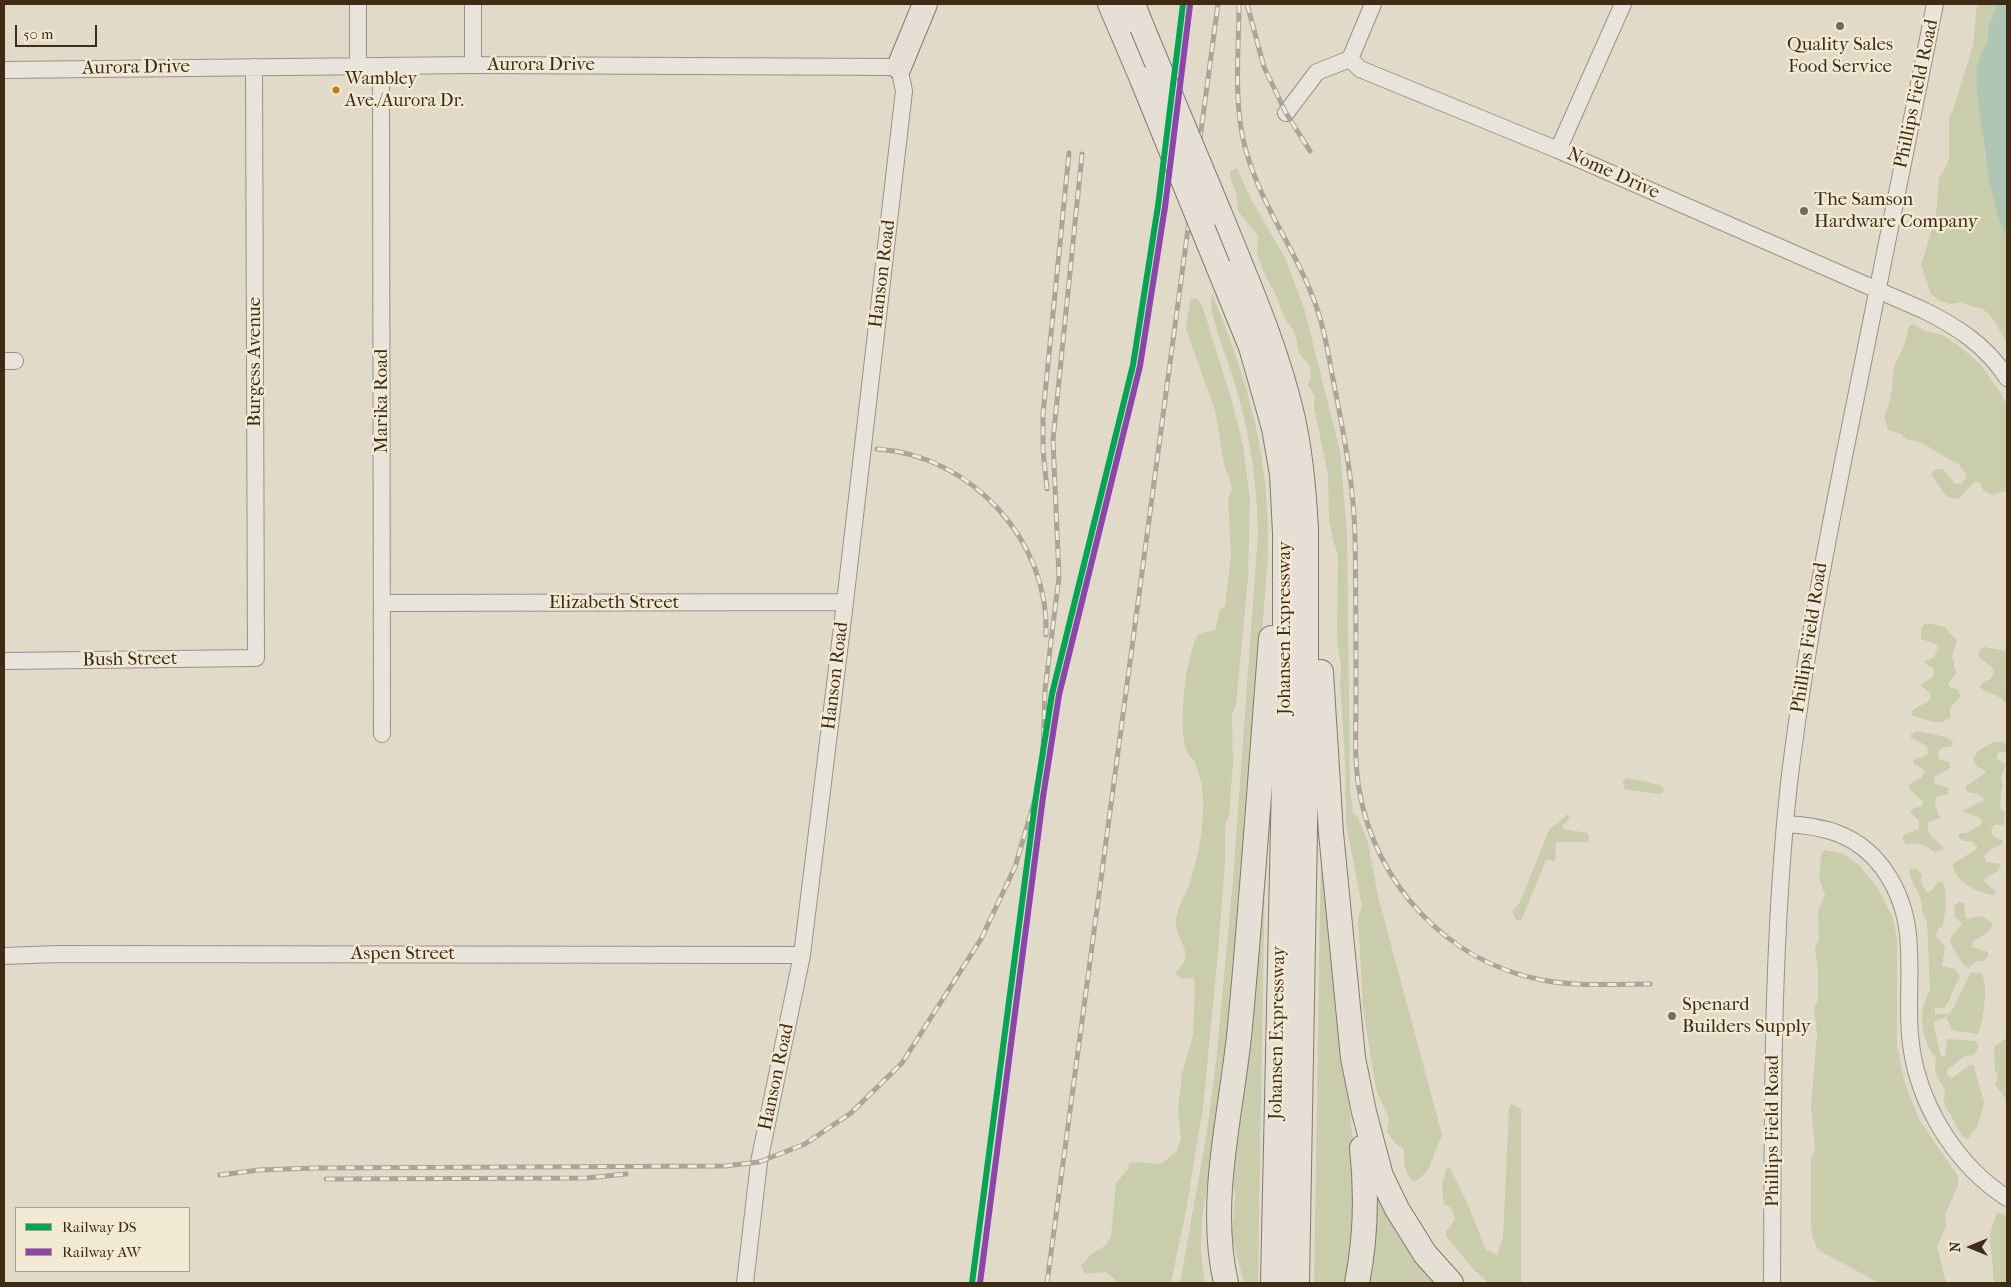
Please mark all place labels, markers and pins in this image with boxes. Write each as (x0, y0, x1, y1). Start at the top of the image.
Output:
marker: Quality Sales Food Service (1834, 20, 1846, 32)
place label: Quality Sales Food Service (1787, 34, 1893, 78)
place label: Wambley Ave./Aurora Dr. (345, 69, 464, 112)
marker: Wambley Ave./Aurora Dr. (331, 85, 341, 95)
place label: The Samson Hardware Company (1814, 189, 1978, 233)
marker: The Samson Hardware Company (1798, 205, 1810, 217)
place label: Spenard Builders Supply (1682, 994, 1811, 1038)
marker: Spenard Builders Supply (1666, 1010, 1678, 1022)

